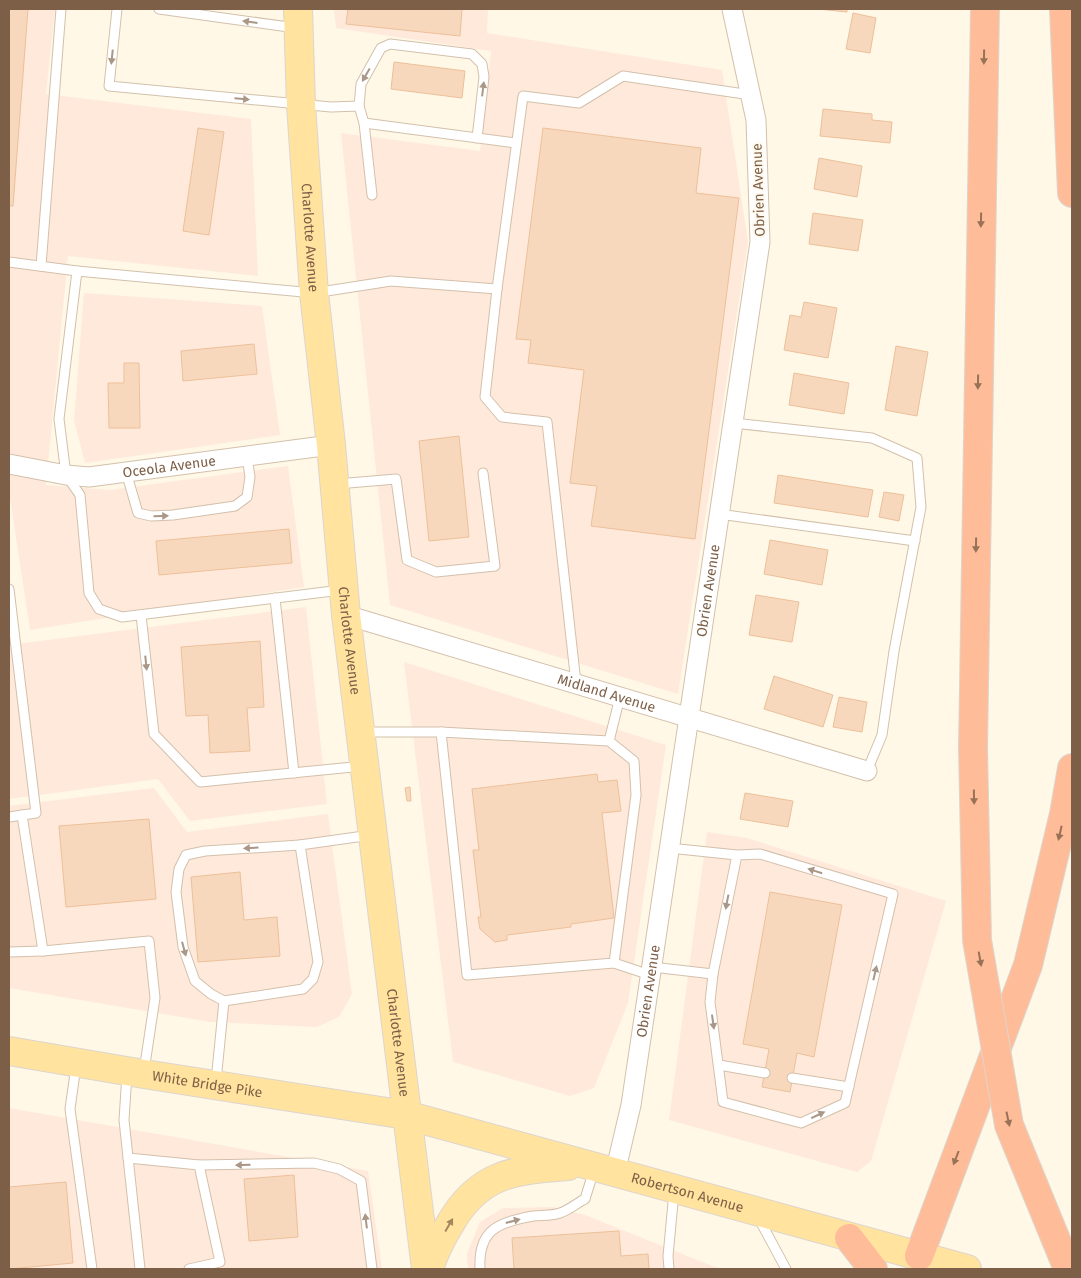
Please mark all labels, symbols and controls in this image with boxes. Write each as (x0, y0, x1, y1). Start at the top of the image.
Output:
one-way arrow (242, 17, 258, 25)
one-way arrow (108, 50, 116, 66)
one-way arrow (980, 50, 988, 66)
one-way arrow (362, 68, 371, 81)
one-way arrow (479, 81, 487, 97)
one-way arrow (234, 95, 250, 103)
street label: Obrien Avenue (748, 143, 769, 237)
street label: Charlotte Avenue (297, 183, 322, 293)
one-way arrow (977, 212, 985, 228)
one-way arrow (974, 375, 982, 391)
street label: Oceola Avenue (122, 452, 217, 481)
one-way arrow (153, 511, 169, 519)
one-way arrow (972, 537, 980, 553)
street label: Obrien Avenue (693, 543, 724, 638)
street label: Charlotte Avenue (335, 586, 364, 696)
one-way arrow (143, 655, 151, 671)
street label: Midland Avenue (555, 671, 658, 716)
one-way arrow (970, 789, 978, 805)
one-way arrow (1056, 826, 1064, 841)
one-way arrow (243, 844, 259, 852)
one-way arrow (808, 866, 823, 874)
one-way arrow (723, 895, 731, 911)
one-way arrow (180, 941, 188, 957)
street label: Obrien Avenue (633, 944, 664, 1039)
one-way arrow (977, 951, 985, 967)
one-way arrow (871, 966, 879, 981)
street label: Charlotte Avenue (383, 988, 413, 1098)
one-way arrow (709, 1014, 717, 1030)
street label: White Bridge Pike (151, 1067, 264, 1101)
one-way arrow (811, 1111, 825, 1119)
one-way arrow (1004, 1111, 1012, 1127)
one-way arrow (952, 1151, 959, 1166)
one-way arrow (234, 1161, 250, 1169)
street label: Robertson Avenue (629, 1169, 746, 1216)
one-way arrow (362, 1213, 370, 1229)
one-way arrow (506, 1217, 521, 1225)
one-way arrow (445, 1218, 453, 1233)

